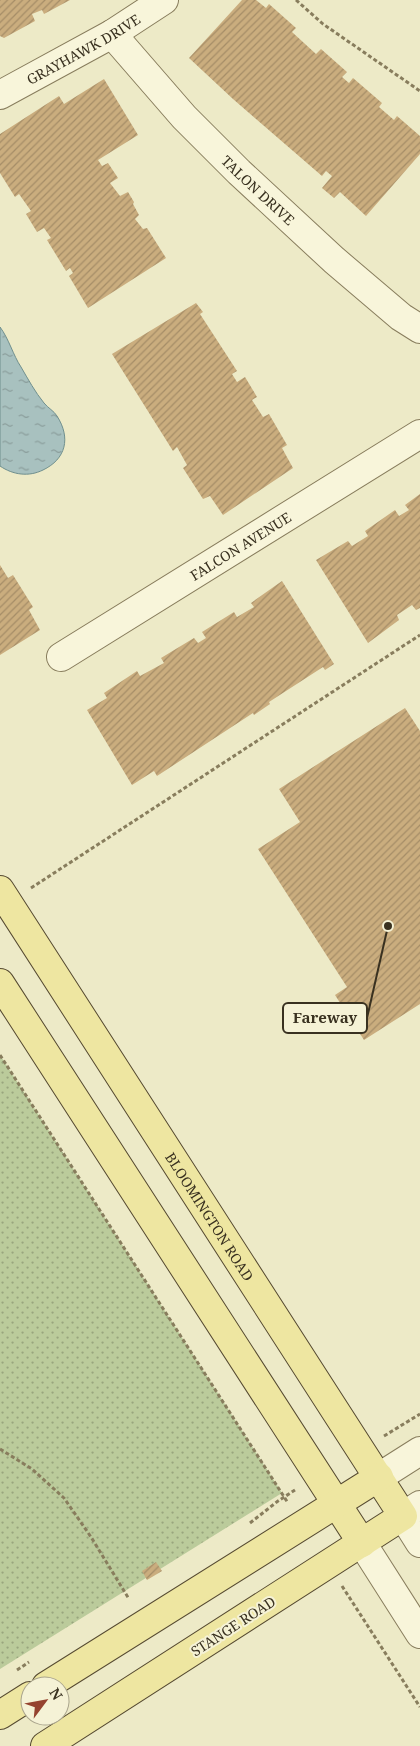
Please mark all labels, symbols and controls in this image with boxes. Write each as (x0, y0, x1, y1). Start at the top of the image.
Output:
street label: GRAYHAWK DRIVE (23, 9, 144, 88)
street label: TALON DRIVE (218, 151, 299, 229)
street label: FALCON AVENUE (186, 507, 295, 584)
callout: Fareway (283, 1003, 367, 1033)
text: Fareway (293, 1007, 357, 1027)
street label: BLOOMINGTON ROAD (162, 1148, 258, 1284)
street label: STANGE ROAD (187, 1592, 279, 1660)
north arrow (20, 1676, 70, 1726)
text: N (45, 1684, 67, 1704)

